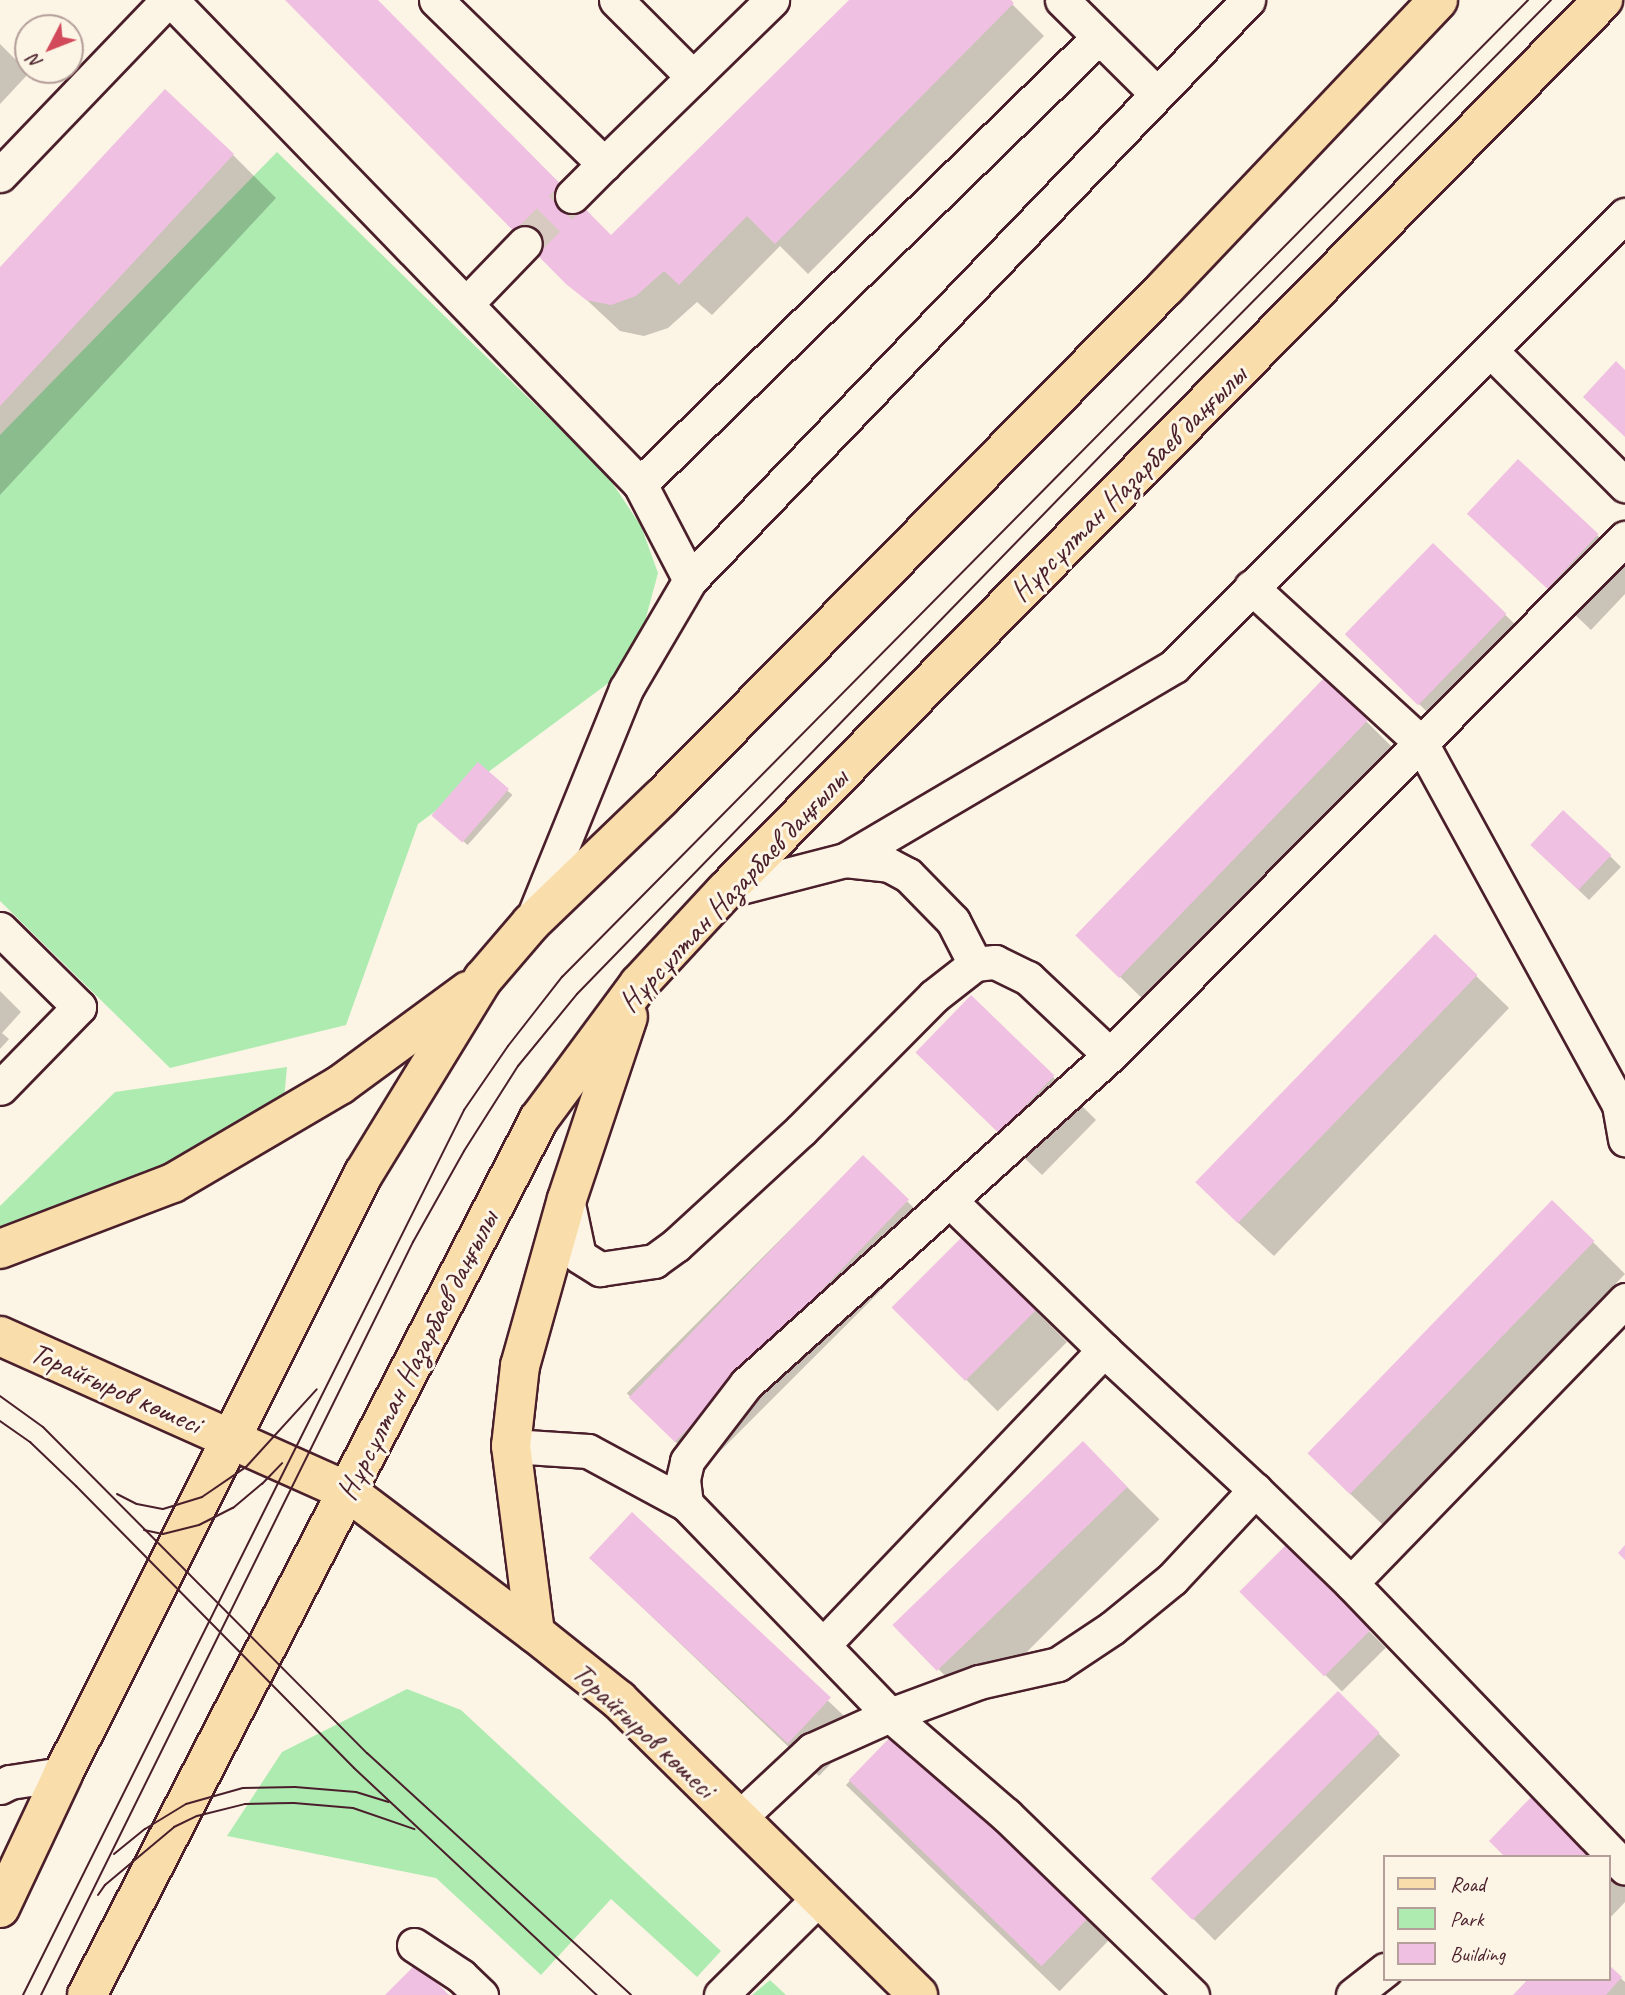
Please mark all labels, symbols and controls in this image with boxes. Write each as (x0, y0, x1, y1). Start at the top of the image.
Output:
north arrow (14, 14, 84, 84)
text: N (22, 49, 48, 74)
street label: Нұрсұлтан Назарбаев даңғылы (1001, 356, 1255, 610)
street label: Нұрсұлтан Назарбаев даңғылы (610, 760, 856, 1020)
street label: Нұрсұлтан Назарбаев даңғылы (328, 1203, 506, 1507)
street label: Торайғыров көшесі (25, 1334, 207, 1442)
street label: Торайғыров көшесі (565, 1654, 723, 1806)
legend (1384, 1855, 1611, 1981)
text: Road (1450, 1871, 1485, 1897)
text: Park (1450, 1906, 1483, 1932)
text: Building (1450, 1941, 1505, 1967)

